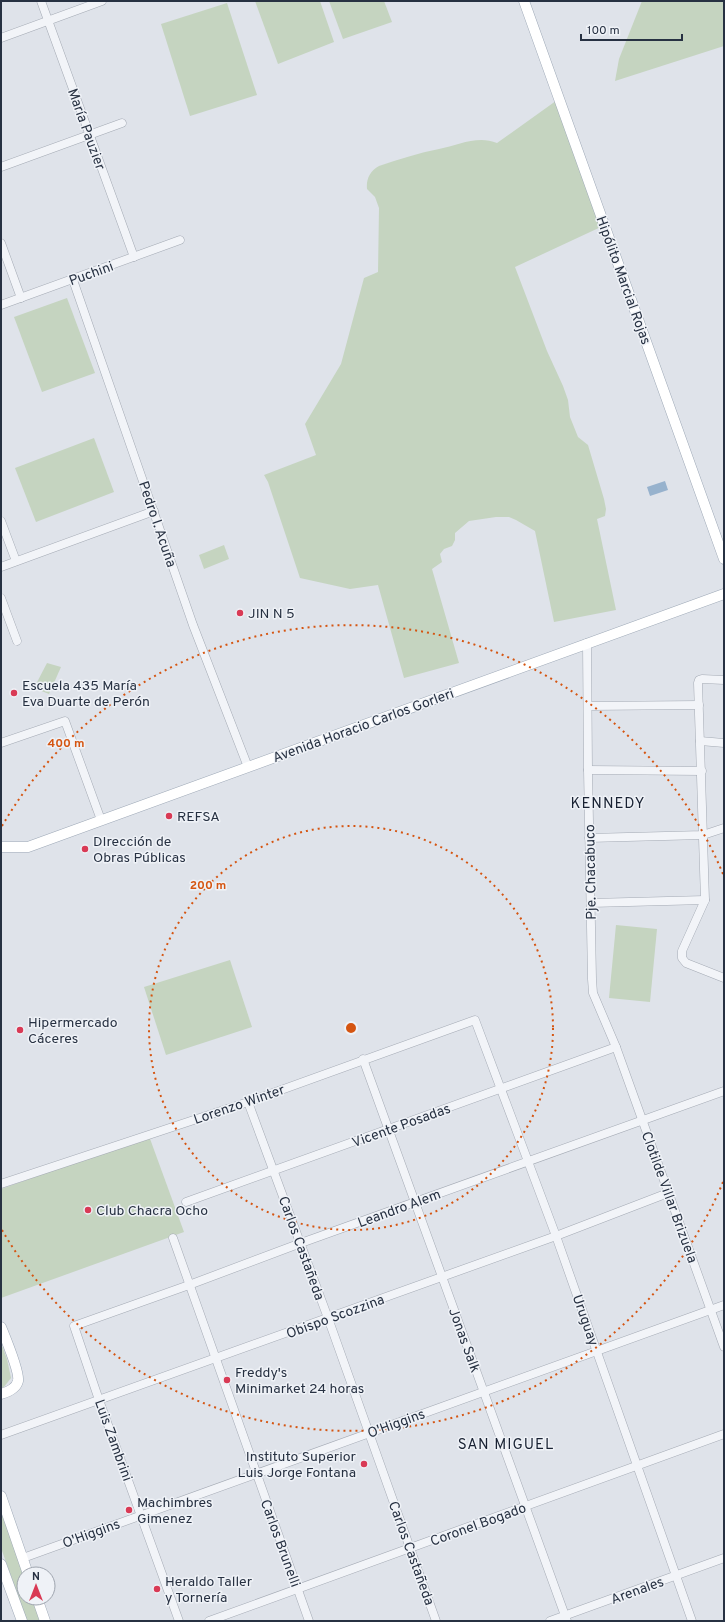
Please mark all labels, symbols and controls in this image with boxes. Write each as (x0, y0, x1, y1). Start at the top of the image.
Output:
scale bar (581, 16, 682, 42)
text: 100 m (587, 23, 620, 39)
street label: María Pauzier (63, 86, 108, 173)
street label: Hipólito Marcial Rojas (591, 214, 654, 347)
street label: Puchini (67, 259, 116, 290)
street label: Pedro I. Acuña (134, 479, 179, 570)
place label: JIN N 5 (248, 606, 295, 623)
marker: JIN N 5 (235, 608, 245, 618)
place label: Escuela 435 María Eva Duarte de Perón (22, 678, 150, 711)
street label: Avenida Horacio Carlos Gorleri (271, 686, 456, 767)
marker: Escuela 435 María Eva Duarte de Perón (9, 688, 19, 698)
text: 400 m (47, 736, 85, 752)
district label: KENNEDY (571, 795, 645, 814)
place label: REFSA (177, 809, 220, 826)
marker: REFSA (164, 811, 174, 821)
street label: Pje. Chacabuco (582, 824, 601, 920)
place label: DIrección de Obras Públicas (93, 834, 186, 867)
marker: DIrección de Obras Públicas (80, 844, 90, 854)
text: 200 m (190, 878, 226, 894)
place label: Hipermercado Cáceres (28, 1015, 118, 1048)
centre of rings (344, 1021, 358, 1035)
marker: Hipermercado Cáceres (15, 1025, 25, 1035)
street label: Lorenzo Winter (192, 1082, 288, 1129)
street label: Vicente Posadas (350, 1101, 453, 1152)
street label: Clotilde Villar Brizuela (637, 1129, 700, 1266)
street label: Leandro Alem (356, 1187, 443, 1232)
street label: Carlos Castañeda (274, 1194, 327, 1303)
place label: Club Chacra Ocho (96, 1203, 208, 1220)
marker: Club Chacra Ocho (83, 1205, 93, 1215)
street label: Obispo Scozzina (284, 1292, 387, 1343)
street label: Uruguay (568, 1292, 601, 1348)
street label: Jonas Salk (444, 1306, 483, 1375)
place label: Freddy's Minimarket 24 horas (235, 1365, 364, 1398)
marker: Freddy's Minimarket 24 horas (222, 1375, 232, 1385)
street label: Luis Zambrini (90, 1397, 135, 1484)
street label: O'Higgins (365, 1406, 428, 1443)
district label: SAN MIGUEL (458, 1436, 554, 1455)
place label: Instituto Superior Luis Jorge Fontana (238, 1449, 357, 1482)
marker: Instituto Superior Luis Jorge Fontana (359, 1459, 369, 1469)
place label: Machimbres Gimenez (137, 1495, 213, 1528)
street label: Carlos Brunelli (256, 1497, 303, 1590)
street label: Carlos Castañeda (384, 1499, 437, 1608)
street label: Coronel Bogado (428, 1500, 529, 1551)
marker: Machimbres Gimenez (124, 1505, 134, 1515)
street label: O'Higgins (60, 1516, 123, 1553)
north arrow (16, 1566, 56, 1606)
text: N (32, 1570, 40, 1584)
place label: Heraldo Taller y Tornería (165, 1574, 253, 1607)
street label: Arenales (609, 1574, 666, 1609)
marker: Heraldo Taller y Tornería (152, 1584, 162, 1594)

